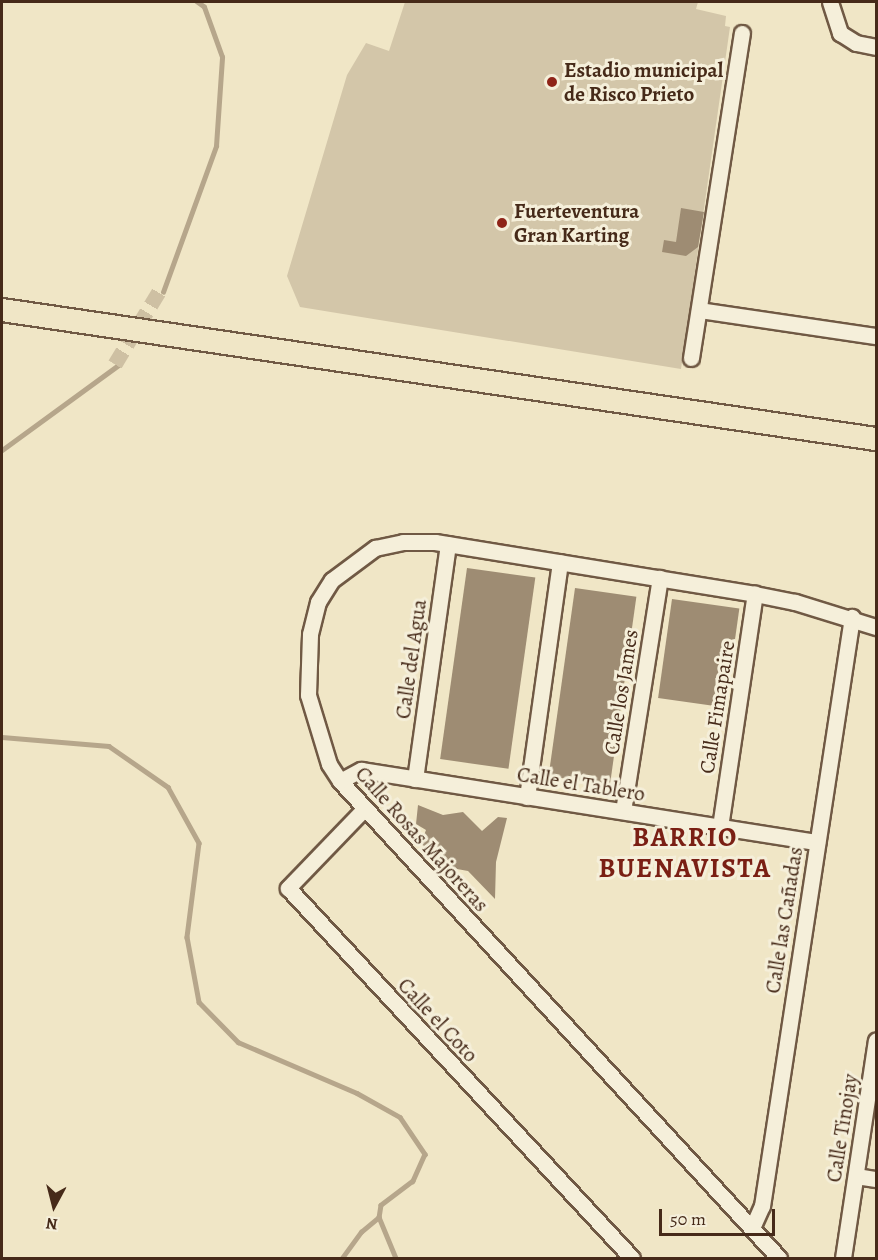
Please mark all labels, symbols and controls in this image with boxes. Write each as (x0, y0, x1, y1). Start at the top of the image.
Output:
place label: Estadio municipal de Risco Prieto (564, 57, 723, 107)
marker: Estadio municipal de Risco Prieto (545, 75, 559, 89)
place label: Fuerteventura Gran Karting (514, 198, 639, 248)
marker: Fuerteventura Gran Karting (495, 216, 509, 230)
street label: Calle del Agua (390, 598, 432, 720)
street label: Calle los James (599, 628, 643, 756)
street label: Calle Fimapaire (694, 639, 740, 775)
street label: Calle Rosas Majoreras (350, 761, 494, 917)
street label: Calle el Tablero (515, 761, 647, 807)
district label: BARRIO BUENAVISTA (598, 821, 772, 884)
street label: Calle las Cañadas (760, 845, 808, 995)
street label: Calle el Coto (393, 973, 483, 1067)
street label: Calle Tinojay (821, 1072, 863, 1184)
north arrow (24, 1176, 84, 1236)
scale bar (662, 1197, 778, 1235)
text: 50 m (670, 1207, 706, 1231)
text: N (45, 1212, 59, 1235)

